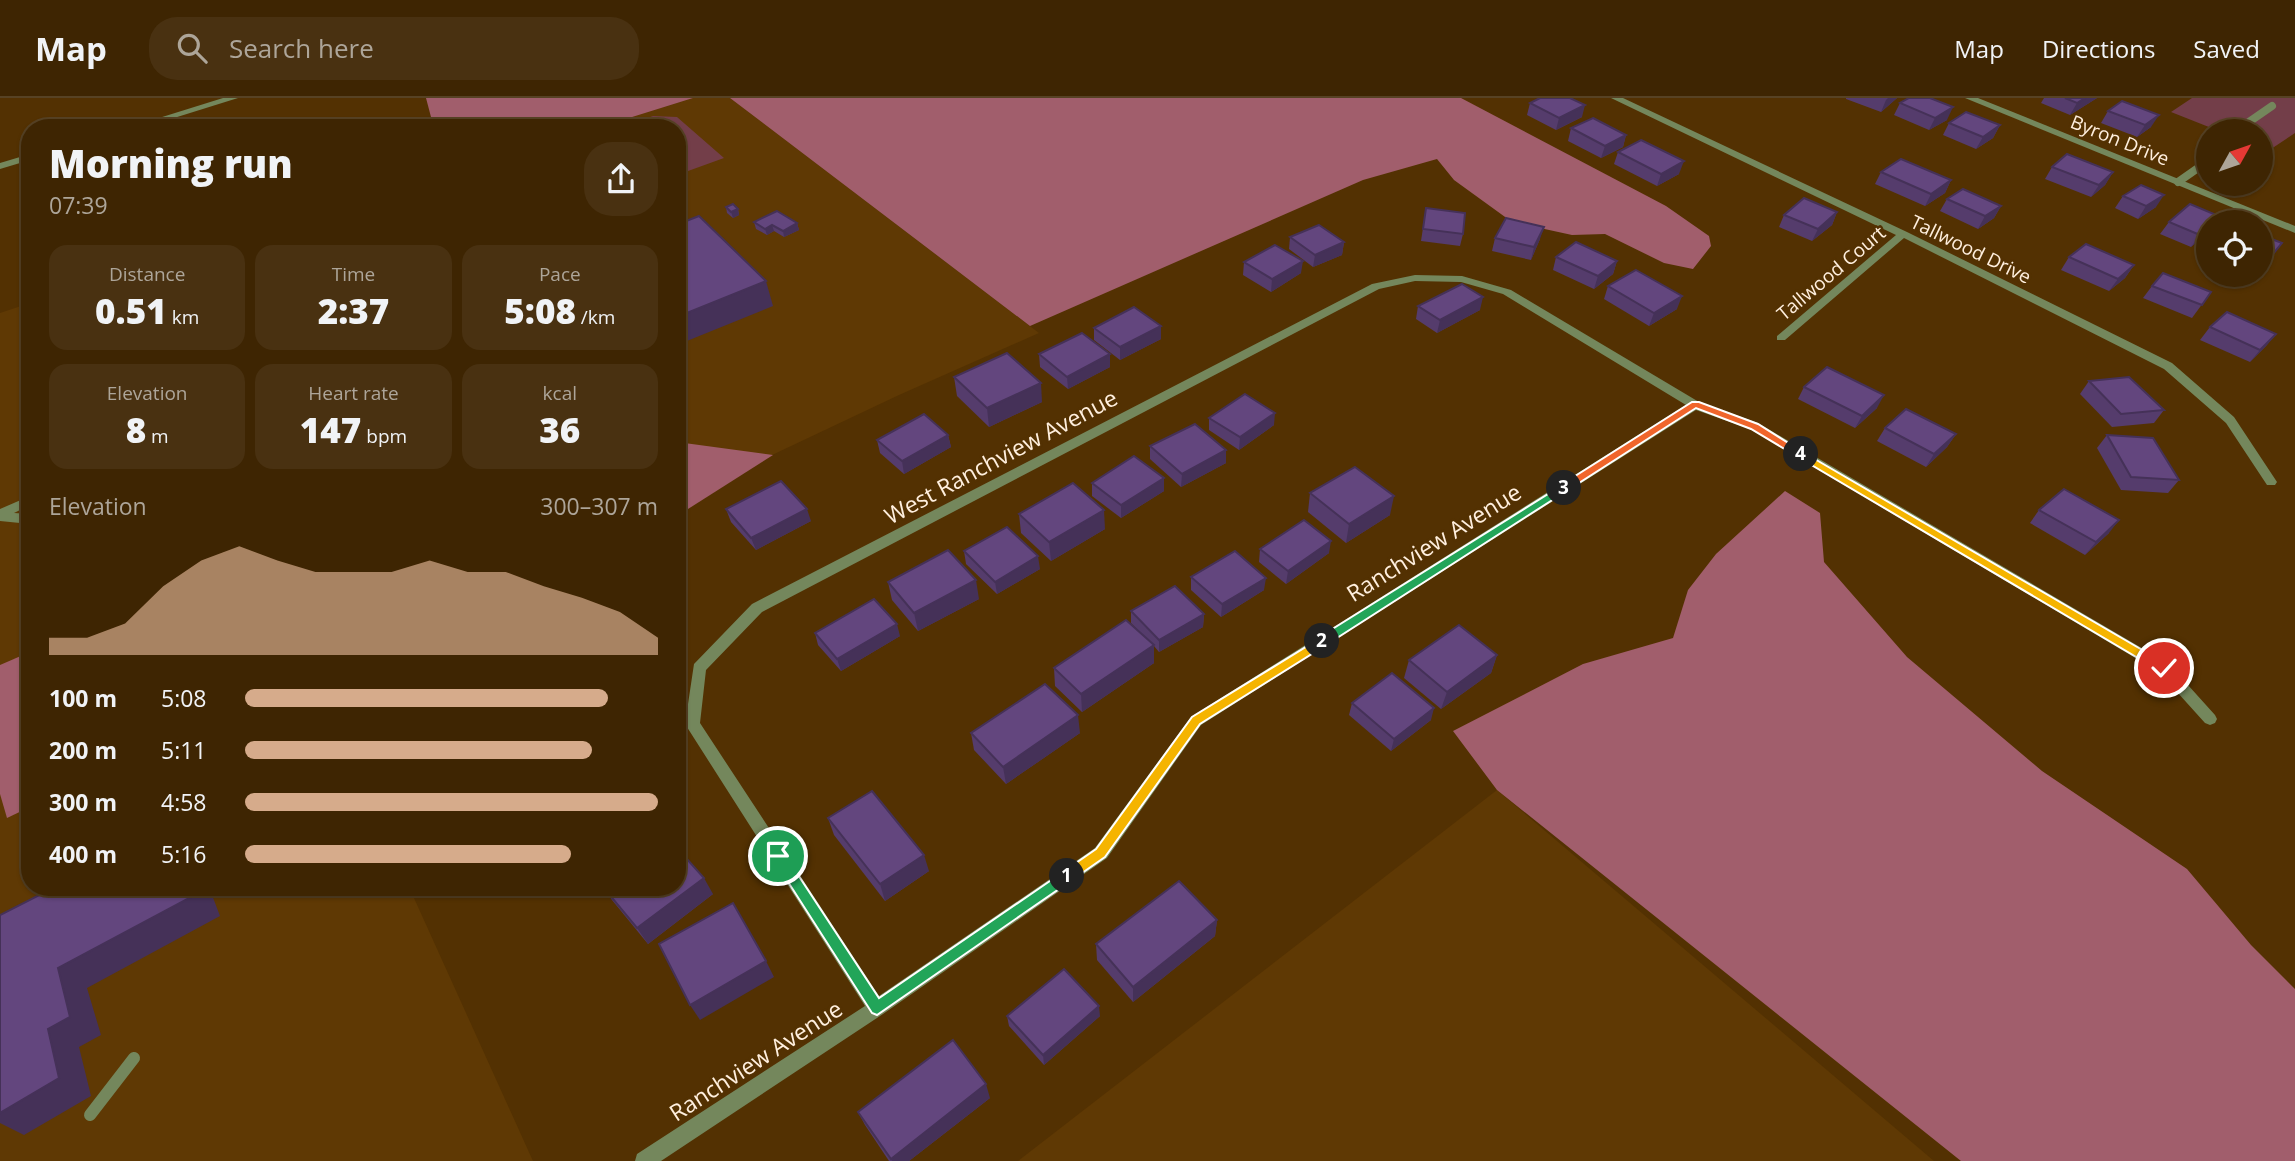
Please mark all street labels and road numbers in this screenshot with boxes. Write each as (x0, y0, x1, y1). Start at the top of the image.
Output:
street label: Byron Drive (2067, 108, 2173, 172)
street label: Tallwood Drive (1906, 209, 2036, 289)
street label: Tallwood Court (1771, 220, 1891, 326)
street label: West Ranchview Avenue (878, 381, 1123, 531)
street label: Ranchview Avenue (1340, 476, 1527, 609)
street label: Ranchview Avenue (663, 992, 848, 1128)

